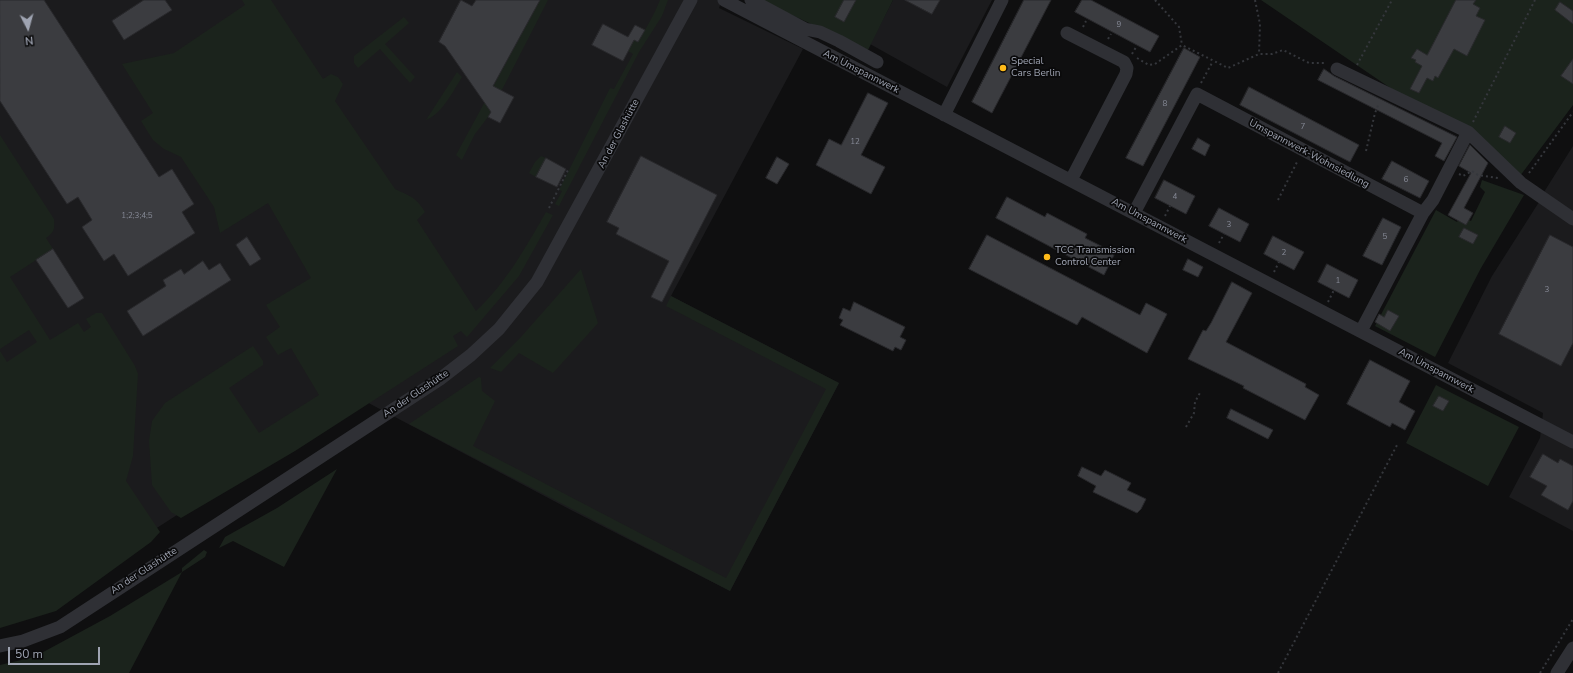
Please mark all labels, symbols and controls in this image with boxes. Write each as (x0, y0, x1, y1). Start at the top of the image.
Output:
north arrow (8, 8, 48, 48)
house number: 9 (1117, 20, 1121, 30)
text: N (24, 33, 34, 48)
street label: Am Umspannwerk (821, 48, 901, 96)
place label: Special Cars Berlin (1011, 56, 1060, 80)
marker: Special Cars Berlin (998, 63, 1008, 73)
street label: An der Glashütte (596, 97, 642, 171)
house number: 8 (1163, 99, 1167, 109)
street label: Umspannwerk-Wohnsiedlung (1247, 117, 1371, 191)
house number: 7 (1301, 122, 1305, 132)
house number: 12 (850, 137, 860, 147)
house number: 6 (1404, 175, 1408, 185)
house number: 4 (1173, 192, 1177, 202)
street label: Am Umspannwerk (1109, 196, 1189, 246)
house number: 1;2;3;4;5 (121, 211, 153, 221)
house number: 3 (1227, 220, 1231, 230)
house number: 5 (1383, 232, 1387, 242)
place label: TCC Transmission Control Center (1055, 245, 1135, 268)
house number: 2 (1282, 248, 1286, 258)
marker: TCC Transmission Control Center (1042, 252, 1052, 262)
house number: 1 (1336, 276, 1340, 286)
house number: 3 (1545, 285, 1549, 295)
street label: Am Umspannwerk (1396, 346, 1476, 396)
street label: An der Glashütte (381, 368, 451, 420)
street label: An der Glashütte (109, 545, 179, 597)
scale bar (10, 639, 102, 665)
text: 50 m (15, 646, 43, 662)

